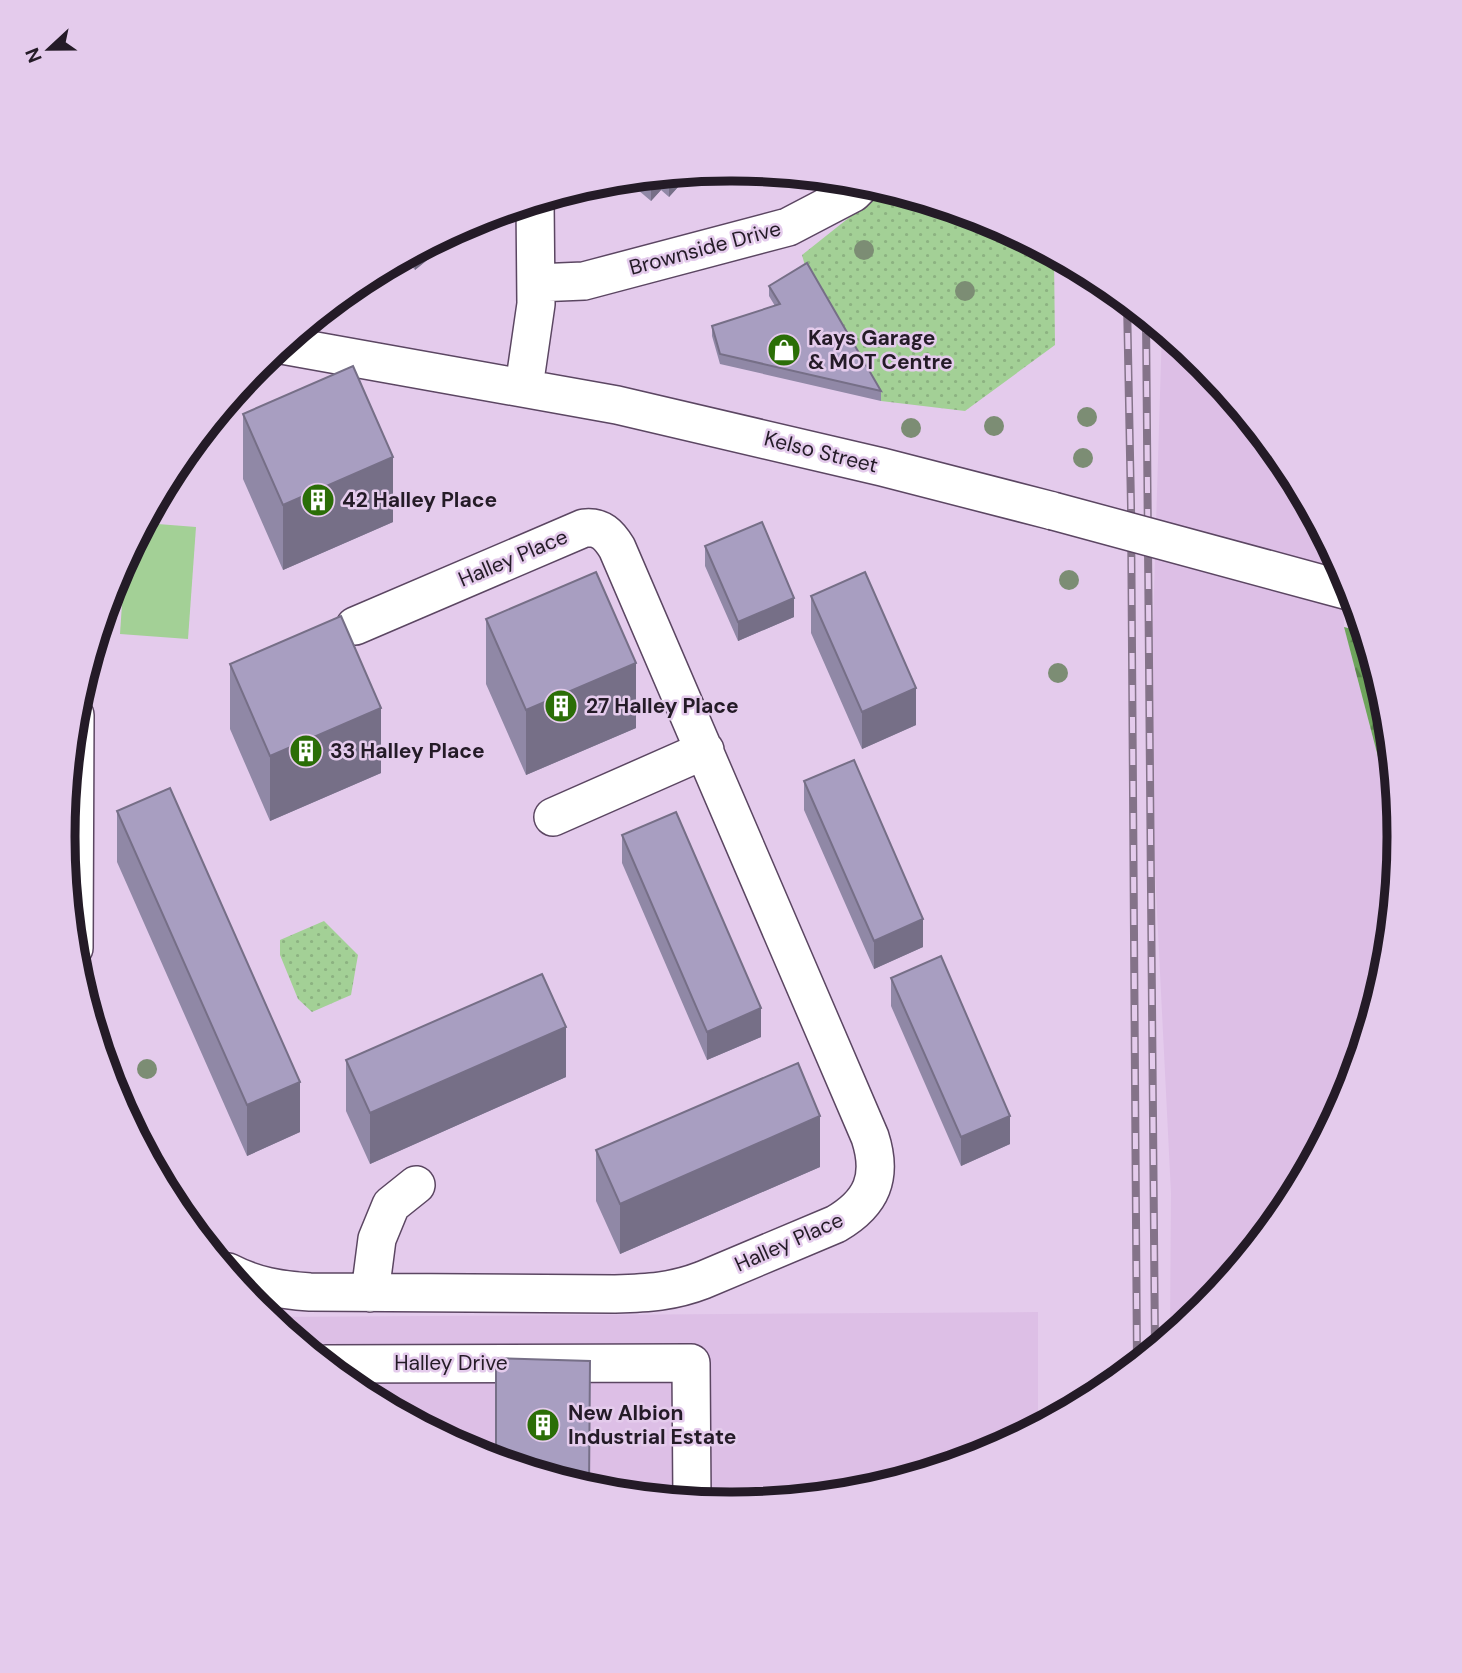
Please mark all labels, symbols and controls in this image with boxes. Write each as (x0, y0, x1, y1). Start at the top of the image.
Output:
north arrow (14, 14, 84, 84)
text: N (20, 44, 48, 66)
street label: Brownside Drive (626, 214, 784, 282)
place label: Kays Garage & MOT Centre (808, 324, 953, 376)
shop icon: Kays Garage & MOT Centre (765, 331, 803, 369)
street label: Kelso Street (761, 424, 881, 480)
building icon: 42 Halley Place (299, 481, 337, 519)
place label: 42 Halley Place (342, 486, 497, 514)
street label: Halley Place (454, 522, 572, 594)
building icon: 27 Halley Place (542, 687, 580, 725)
place label: 27 Halley Place (586, 692, 739, 720)
building icon: 33 Halley Place (287, 732, 325, 770)
place label: 33 Halley Place (330, 737, 485, 765)
street label: Halley Place (730, 1206, 848, 1278)
street label: Halley Drive (394, 1349, 508, 1377)
place label: New Albion Industrial Estate (568, 1399, 736, 1451)
building icon: New Albion Industrial Estate (524, 1406, 562, 1444)

